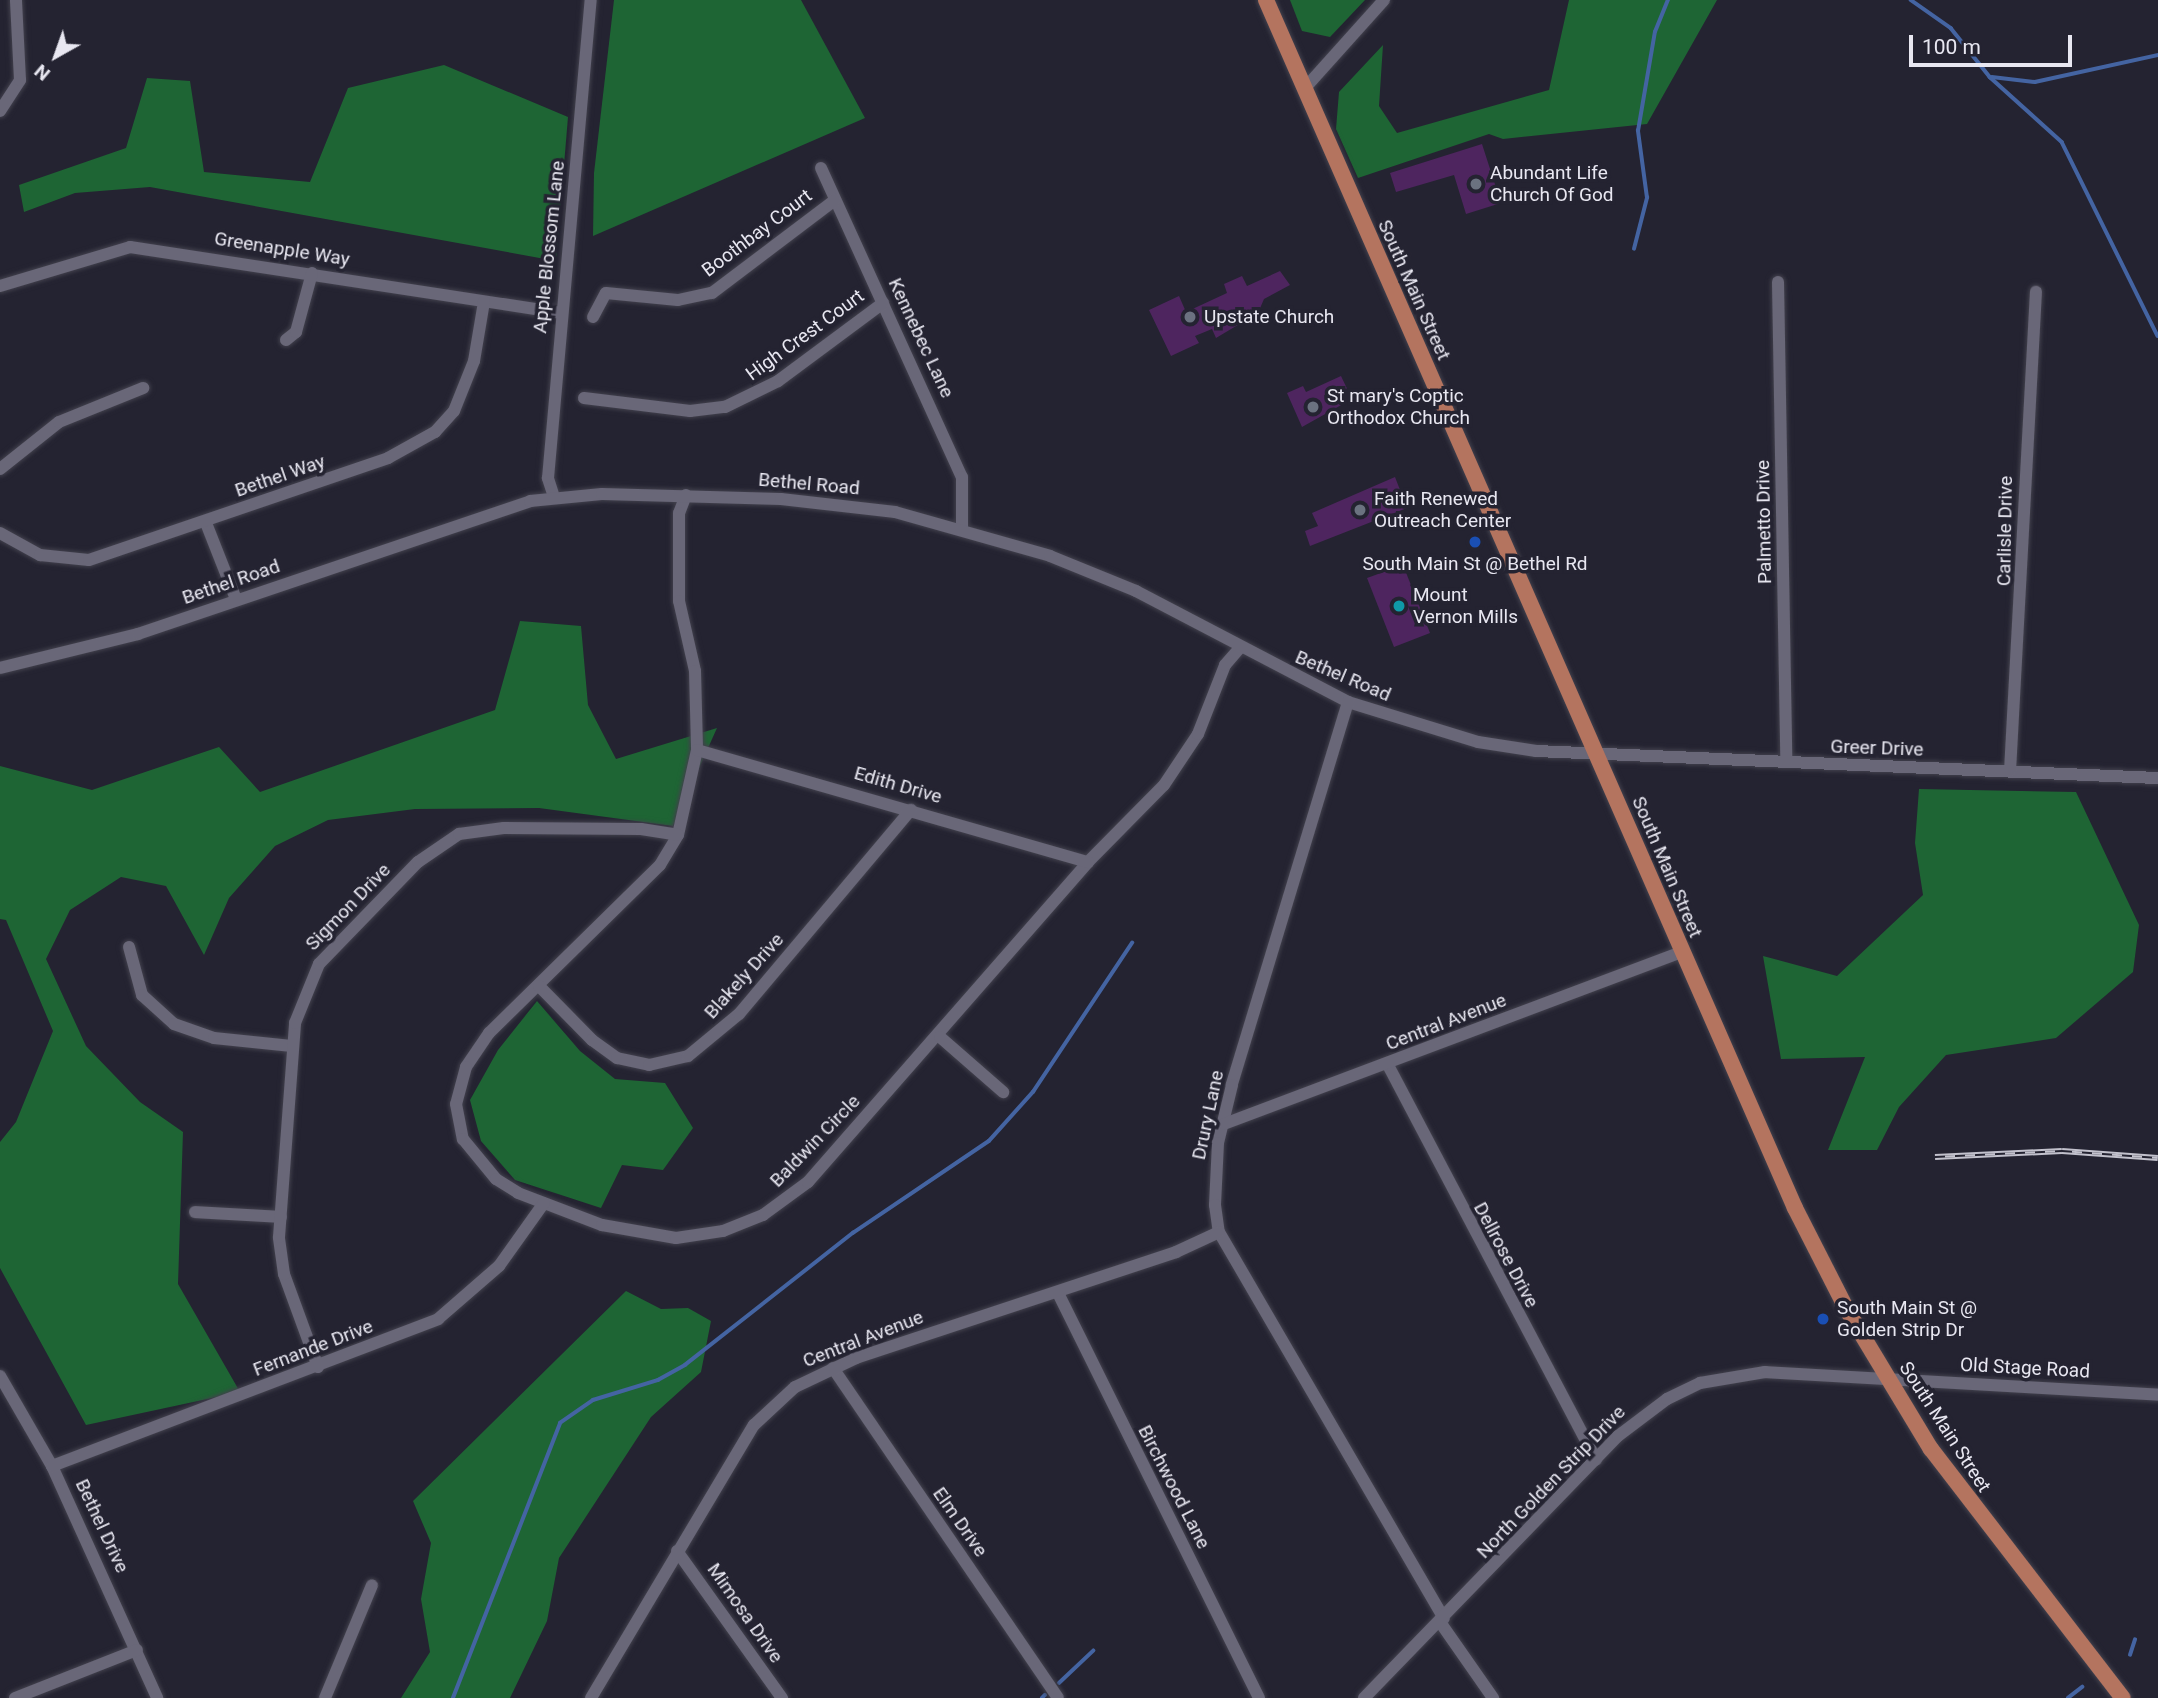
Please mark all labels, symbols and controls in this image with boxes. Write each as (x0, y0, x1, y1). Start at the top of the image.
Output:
north arrow (21, 21, 91, 91)
scale bar (1913, 21, 2076, 65)
text: 100 m (1922, 35, 1981, 59)
text: N (30, 59, 55, 86)
street label: Apple Blossom Lane (529, 160, 569, 334)
place label: Abundant Life Church Of God (1490, 162, 1614, 206)
marker: Abundant Life Church Of God (1468, 176, 1484, 192)
street label: Boothbay Court (698, 184, 816, 282)
street label: South Main Street (1373, 216, 1455, 364)
street label: Greenapple Way (213, 227, 351, 271)
street label: Kennebec Lane (883, 275, 959, 401)
street label: High Crest Court (742, 285, 868, 385)
place label: Upstate Church (1204, 306, 1334, 328)
marker: Upstate Church (1182, 309, 1198, 325)
place label: St mary's Coptic Orthodox Church (1327, 385, 1470, 429)
marker: St mary's Coptic Orthodox Church (1305, 399, 1321, 415)
street label: Bethel Way (232, 450, 328, 502)
street label: Palmetto Drive (1752, 460, 1776, 584)
street label: Bethel Road (757, 468, 861, 500)
street label: Carlisle Drive (1993, 476, 2017, 586)
place label: Faith Renewed Outreach Center (1374, 488, 1511, 532)
marker: Faith Renewed Outreach Center (1352, 502, 1368, 518)
marker: South Main St @ Bethel Rd (1467, 534, 1483, 550)
place label: South Main St @ Bethel Rd (1362, 553, 1588, 575)
street label: Bethel Road (179, 555, 283, 609)
place label: Mount Vernon Mills (1413, 584, 1518, 628)
marker: Mount Vernon Mills (1391, 598, 1407, 614)
street label: Bethel Road (1292, 646, 1394, 706)
street label: Greer Drive (1830, 735, 1924, 761)
street label: Edith Drive (852, 762, 944, 808)
street label: South Main Street (1627, 793, 1707, 941)
street label: Sigmon Drive (301, 859, 395, 955)
street label: Blakely Drive (700, 928, 788, 1024)
street label: Central Avenue (1383, 989, 1509, 1055)
street label: Drury Lane (1187, 1068, 1229, 1162)
street label: Baldwin Circle (765, 1090, 865, 1192)
street label: Dellrose Drive (1469, 1198, 1543, 1312)
place label: South Main St @ Golden Strip Dr (1837, 1297, 1977, 1341)
street label: Central Avenue (800, 1306, 926, 1372)
marker: South Main St @ Golden Strip Dr (1815, 1311, 1831, 1327)
street label: Fernande Drive (250, 1315, 376, 1381)
street label: Old Stage Road (1959, 1353, 2091, 1383)
street label: South Main Street (1894, 1358, 1996, 1496)
street label: North Golden Strip Drive (1472, 1401, 1630, 1563)
street label: Birchwood Lane (1133, 1421, 1215, 1553)
street label: Bethel Drive (70, 1476, 134, 1576)
street label: Elm Drive (928, 1483, 992, 1561)
street label: Mimosa Drive (702, 1559, 788, 1667)

